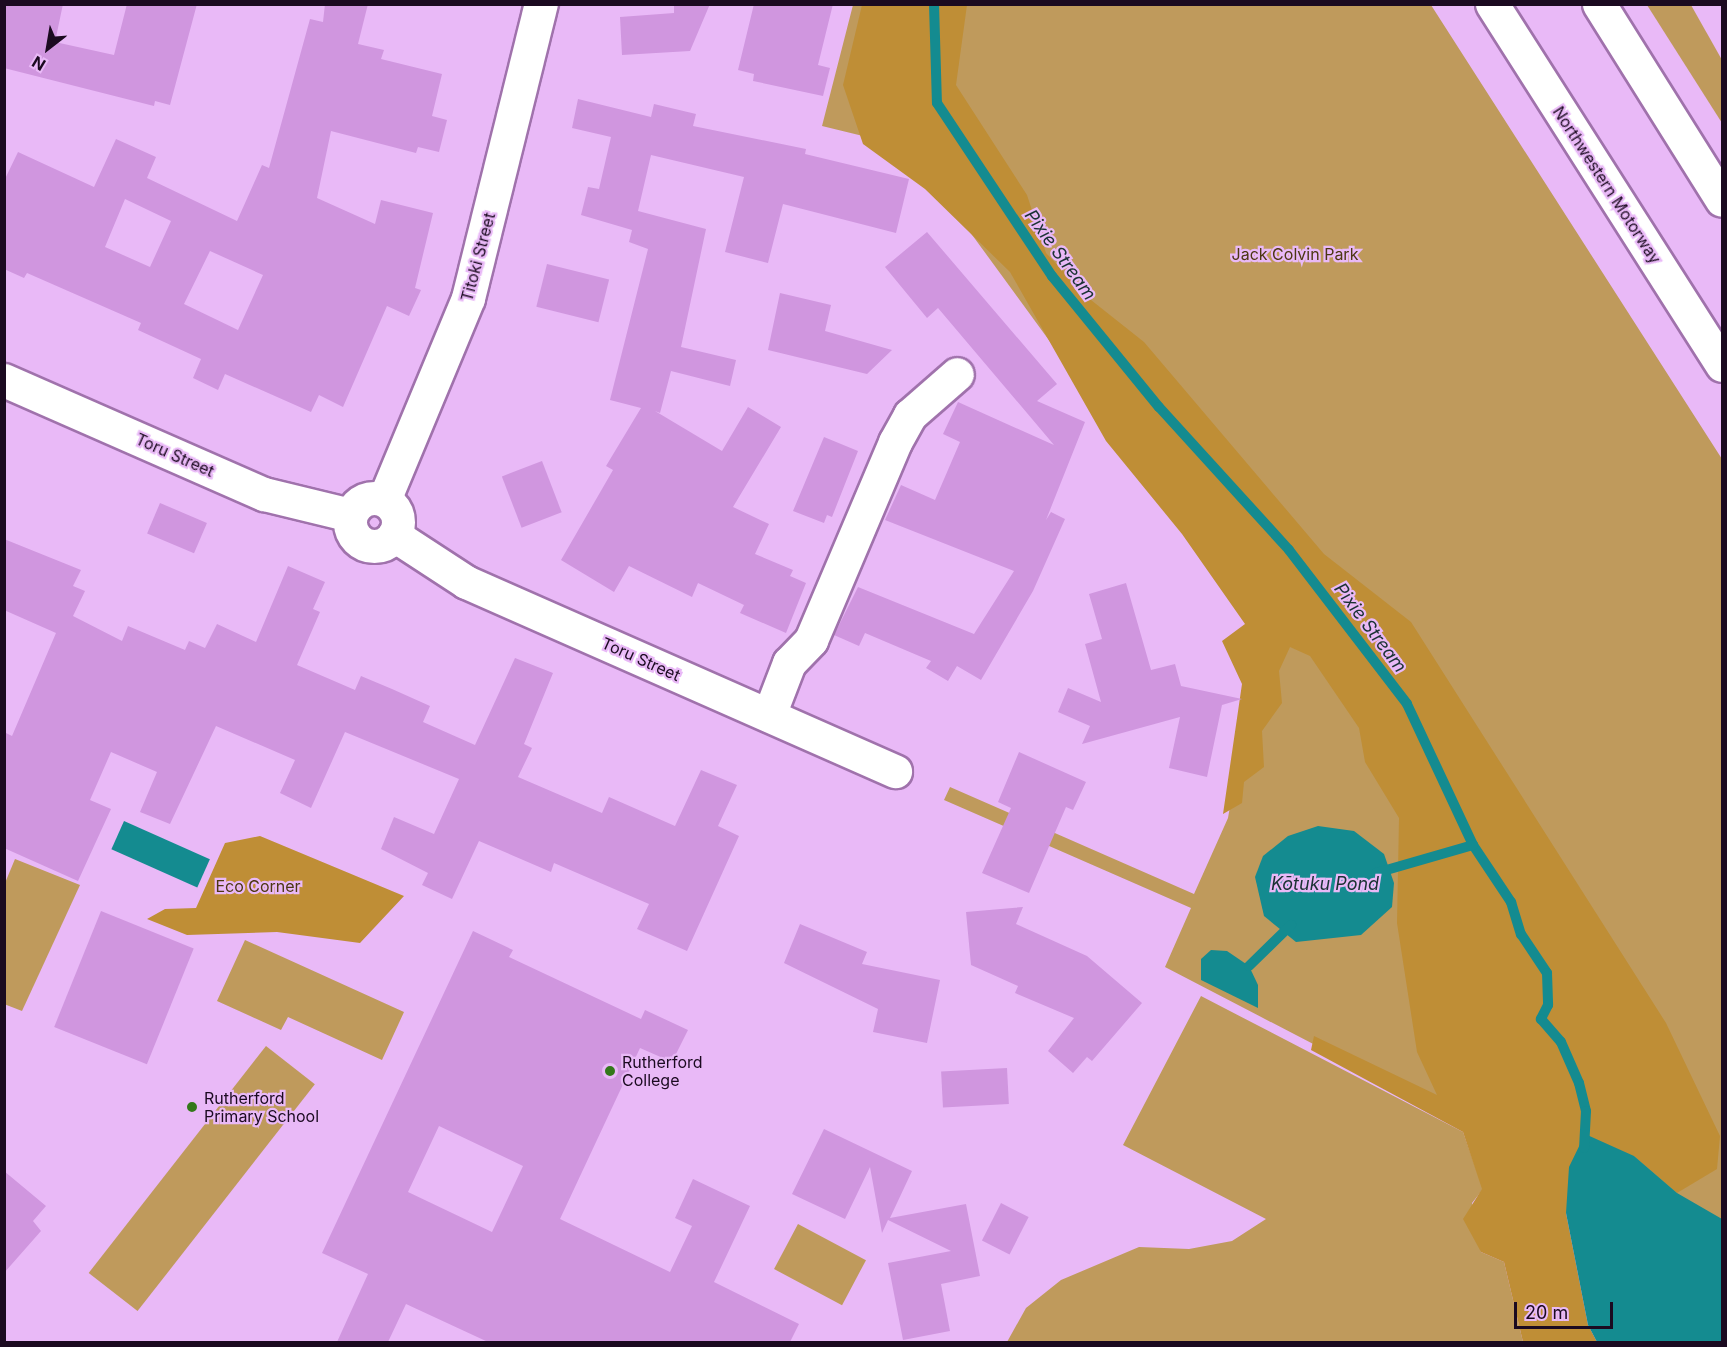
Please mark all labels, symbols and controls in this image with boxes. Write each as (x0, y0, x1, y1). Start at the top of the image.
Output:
north arrow (18, 18, 78, 78)
text: N (28, 52, 49, 75)
street label: Northwestern Motorway (1549, 103, 1665, 267)
water label: Pixie Stream (1020, 206, 1100, 304)
street label: Titoki Street (457, 210, 499, 304)
park label: Jack Colvin Park (1232, 244, 1358, 264)
street label: Toru Street (133, 429, 217, 481)
water label: Pixie Stream (1329, 579, 1411, 677)
street label: Toru Street (599, 633, 683, 685)
water label: Kōtuku Pond (1271, 873, 1379, 895)
park label: Eco Corner (215, 876, 301, 896)
place label: Rutherford College (622, 1052, 703, 1090)
marker: Rutherford College (603, 1064, 617, 1078)
place label: Rutherford Primary School (204, 1088, 319, 1126)
marker: Rutherford Primary School (185, 1100, 199, 1114)
scale bar (1517, 1290, 1616, 1328)
text: 20 m (1525, 1302, 1568, 1323)

